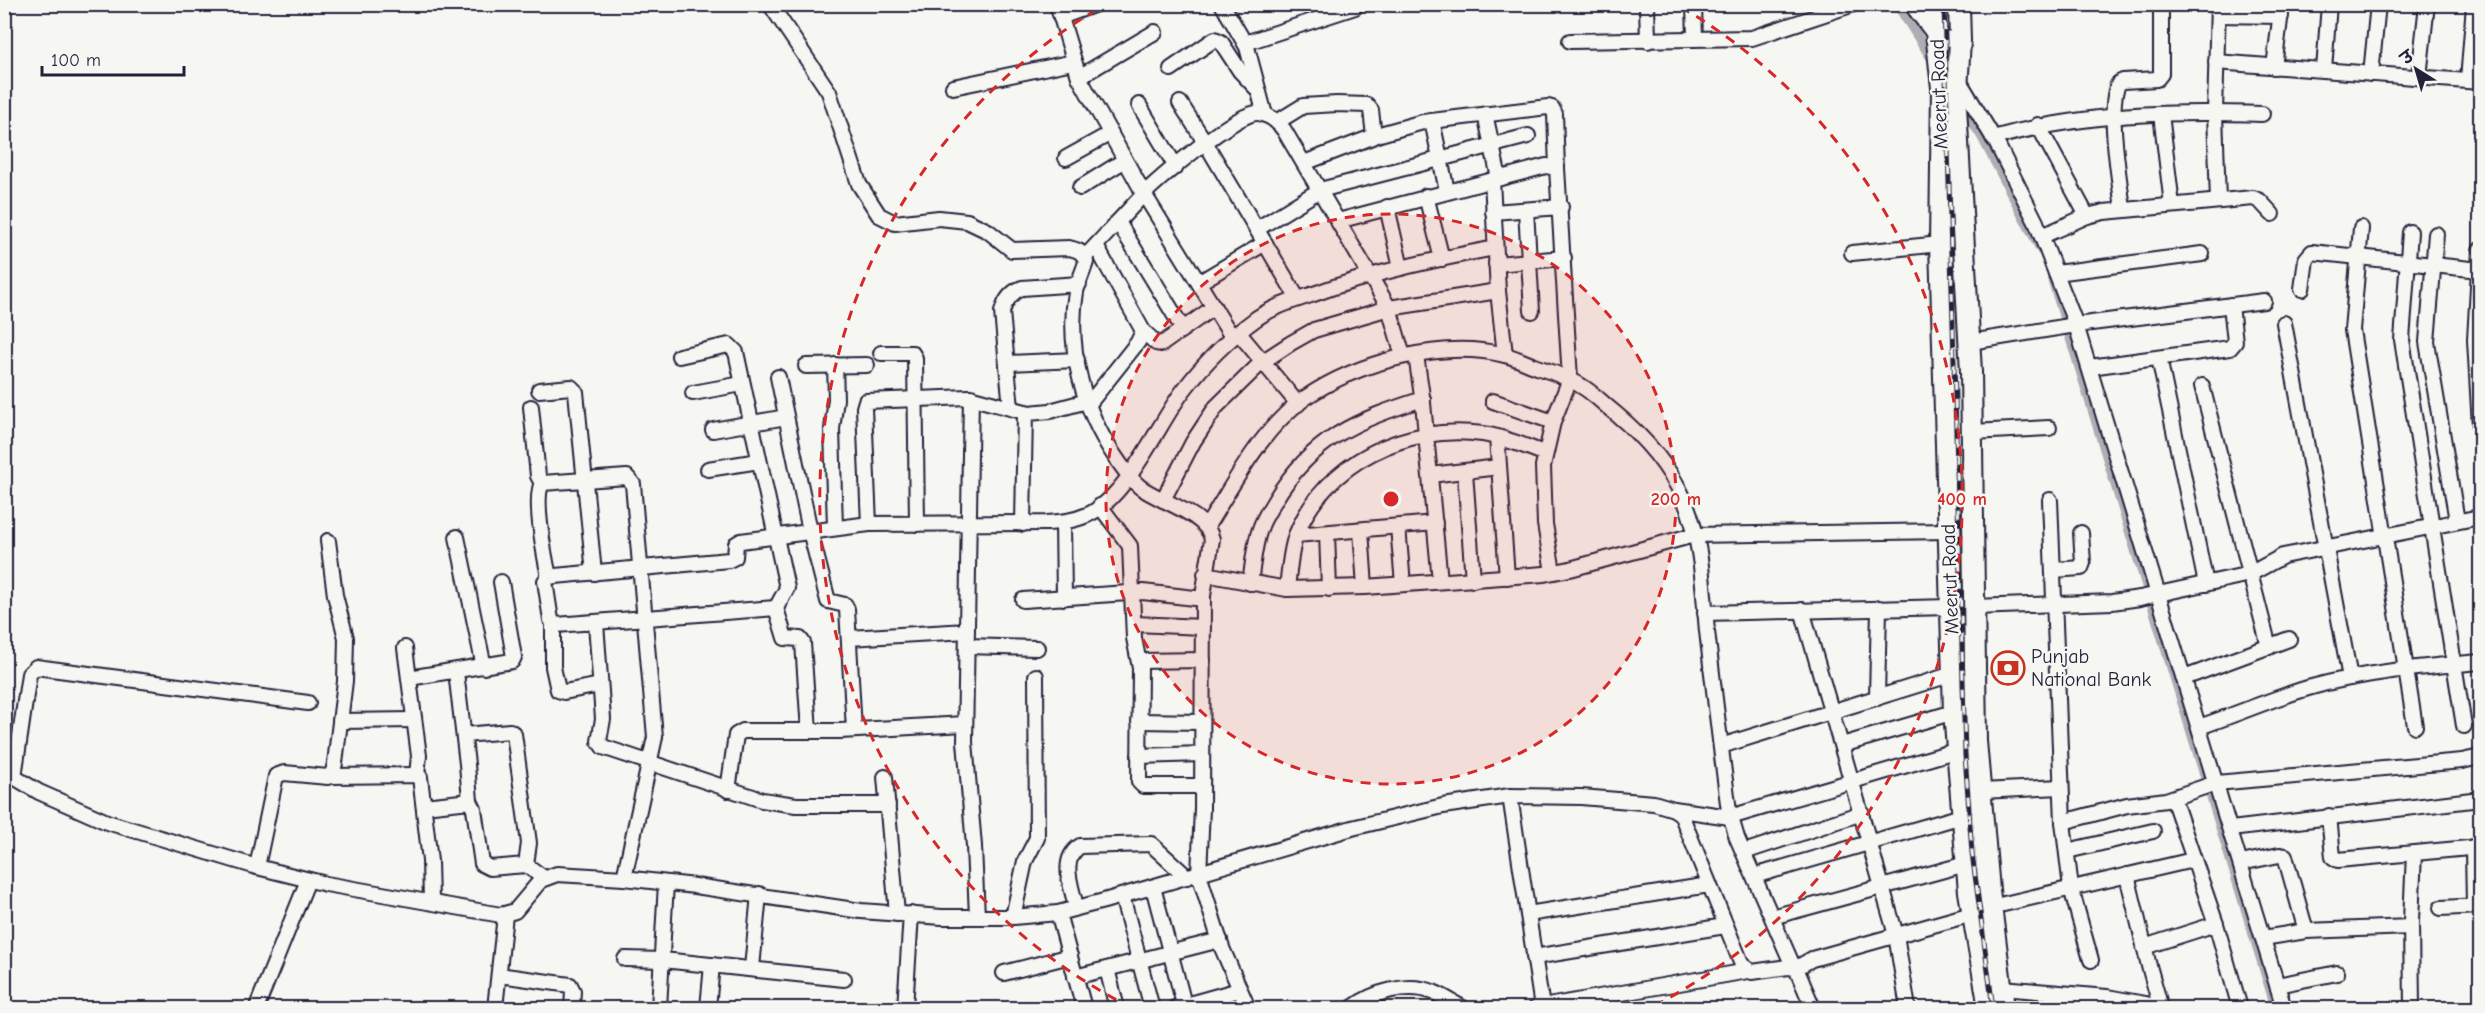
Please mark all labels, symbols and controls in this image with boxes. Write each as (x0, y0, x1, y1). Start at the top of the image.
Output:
street label: Meerut Road (1926, 38, 1952, 150)
scale bar (42, 39, 184, 77)
north arrow (2386, 39, 2446, 99)
text: उ (2396, 47, 2418, 69)
text: 100 m (51, 50, 101, 71)
centre of rings (1381, 489, 1401, 509)
text: 200 m (1651, 489, 1701, 510)
text: 400 m (1937, 489, 1987, 510)
street label: Meerut Road (1937, 523, 1963, 635)
place label: Punjab National Bank (2031, 645, 2152, 691)
bank icon: Punjab National Bank (1990, 650, 2026, 686)

